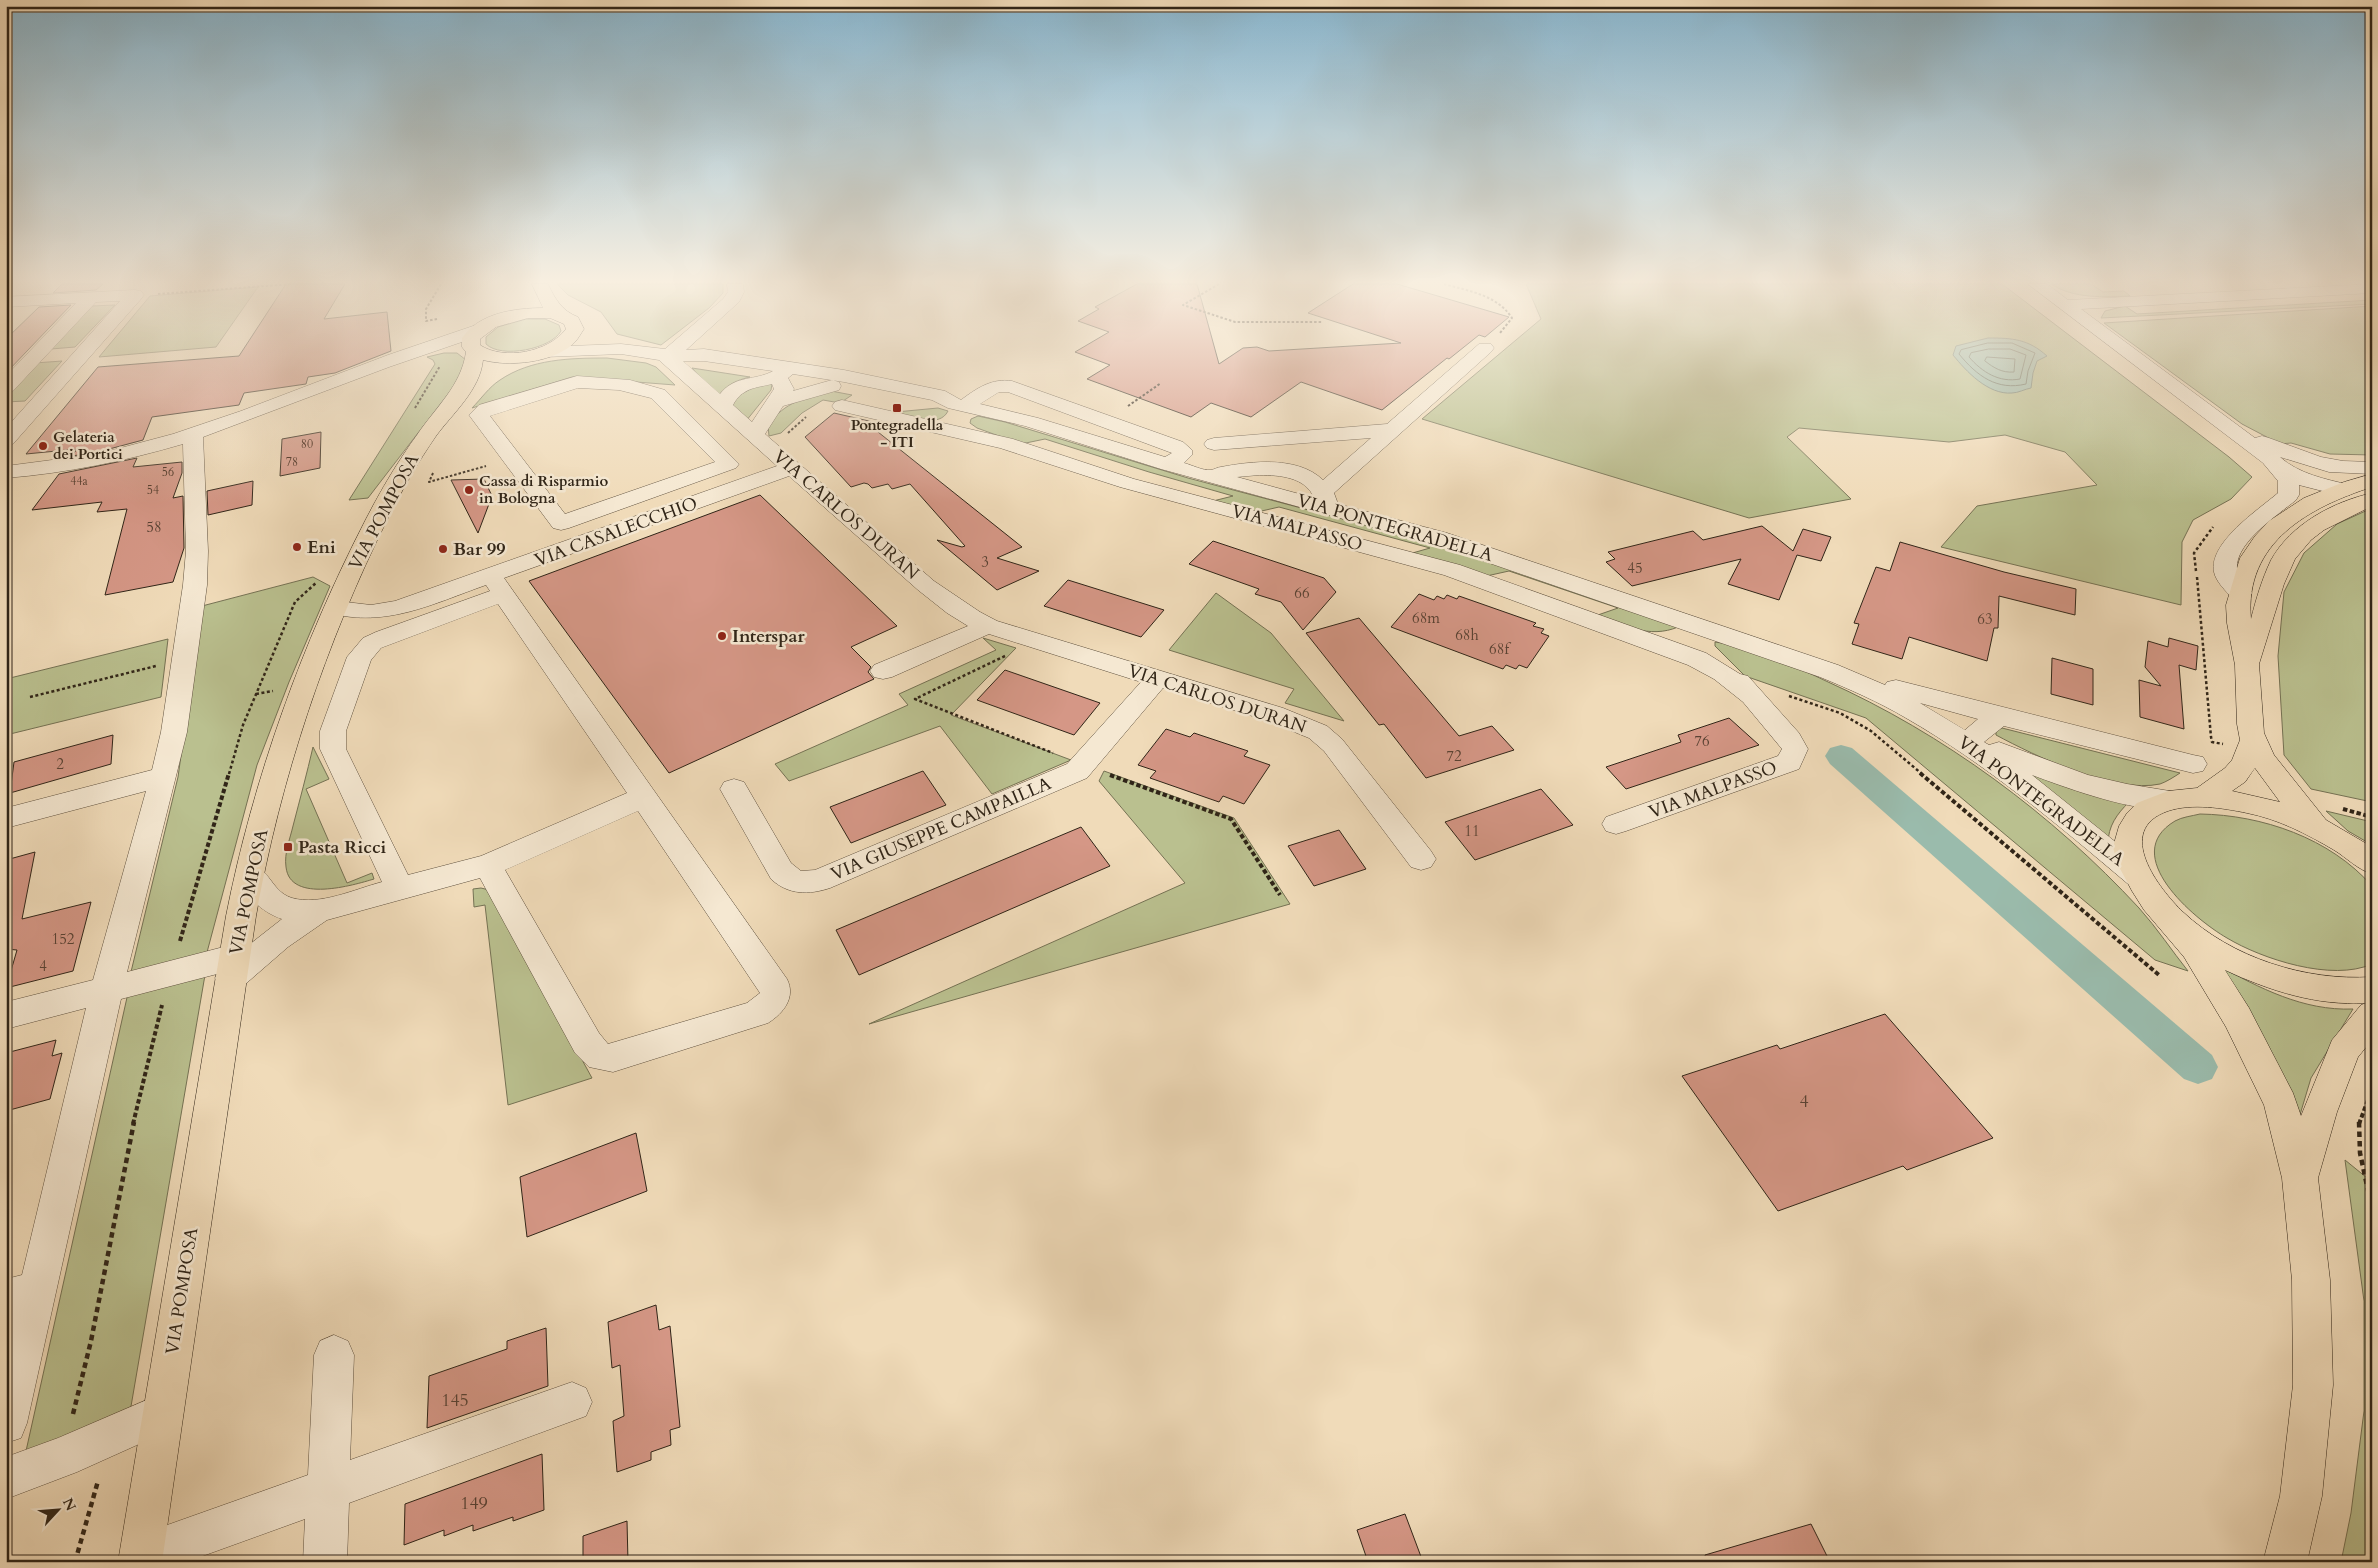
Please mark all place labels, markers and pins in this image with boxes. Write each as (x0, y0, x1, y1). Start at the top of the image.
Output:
marker: Pontegradella - ITI (891, 402, 903, 414)
place label: Pontegradella - ITI (851, 415, 944, 452)
place label: Gelateria dei Portici (53, 427, 123, 464)
marker: Gelateria dei Portici (37, 440, 49, 452)
place label: Cassa di Risparmio in Bologna (479, 471, 609, 508)
marker: Cassa di Risparmio in Bologna (463, 484, 475, 496)
place label: Eni (307, 535, 336, 560)
place label: Bar 99 (453, 537, 505, 562)
marker: Eni (291, 541, 303, 553)
marker: Bar 99 (437, 543, 449, 555)
place label: Interspar (732, 624, 805, 649)
marker: Interspar (716, 630, 728, 642)
place label: Pasta Ricci (298, 835, 387, 860)
marker: Pasta Ricci (282, 841, 294, 853)

